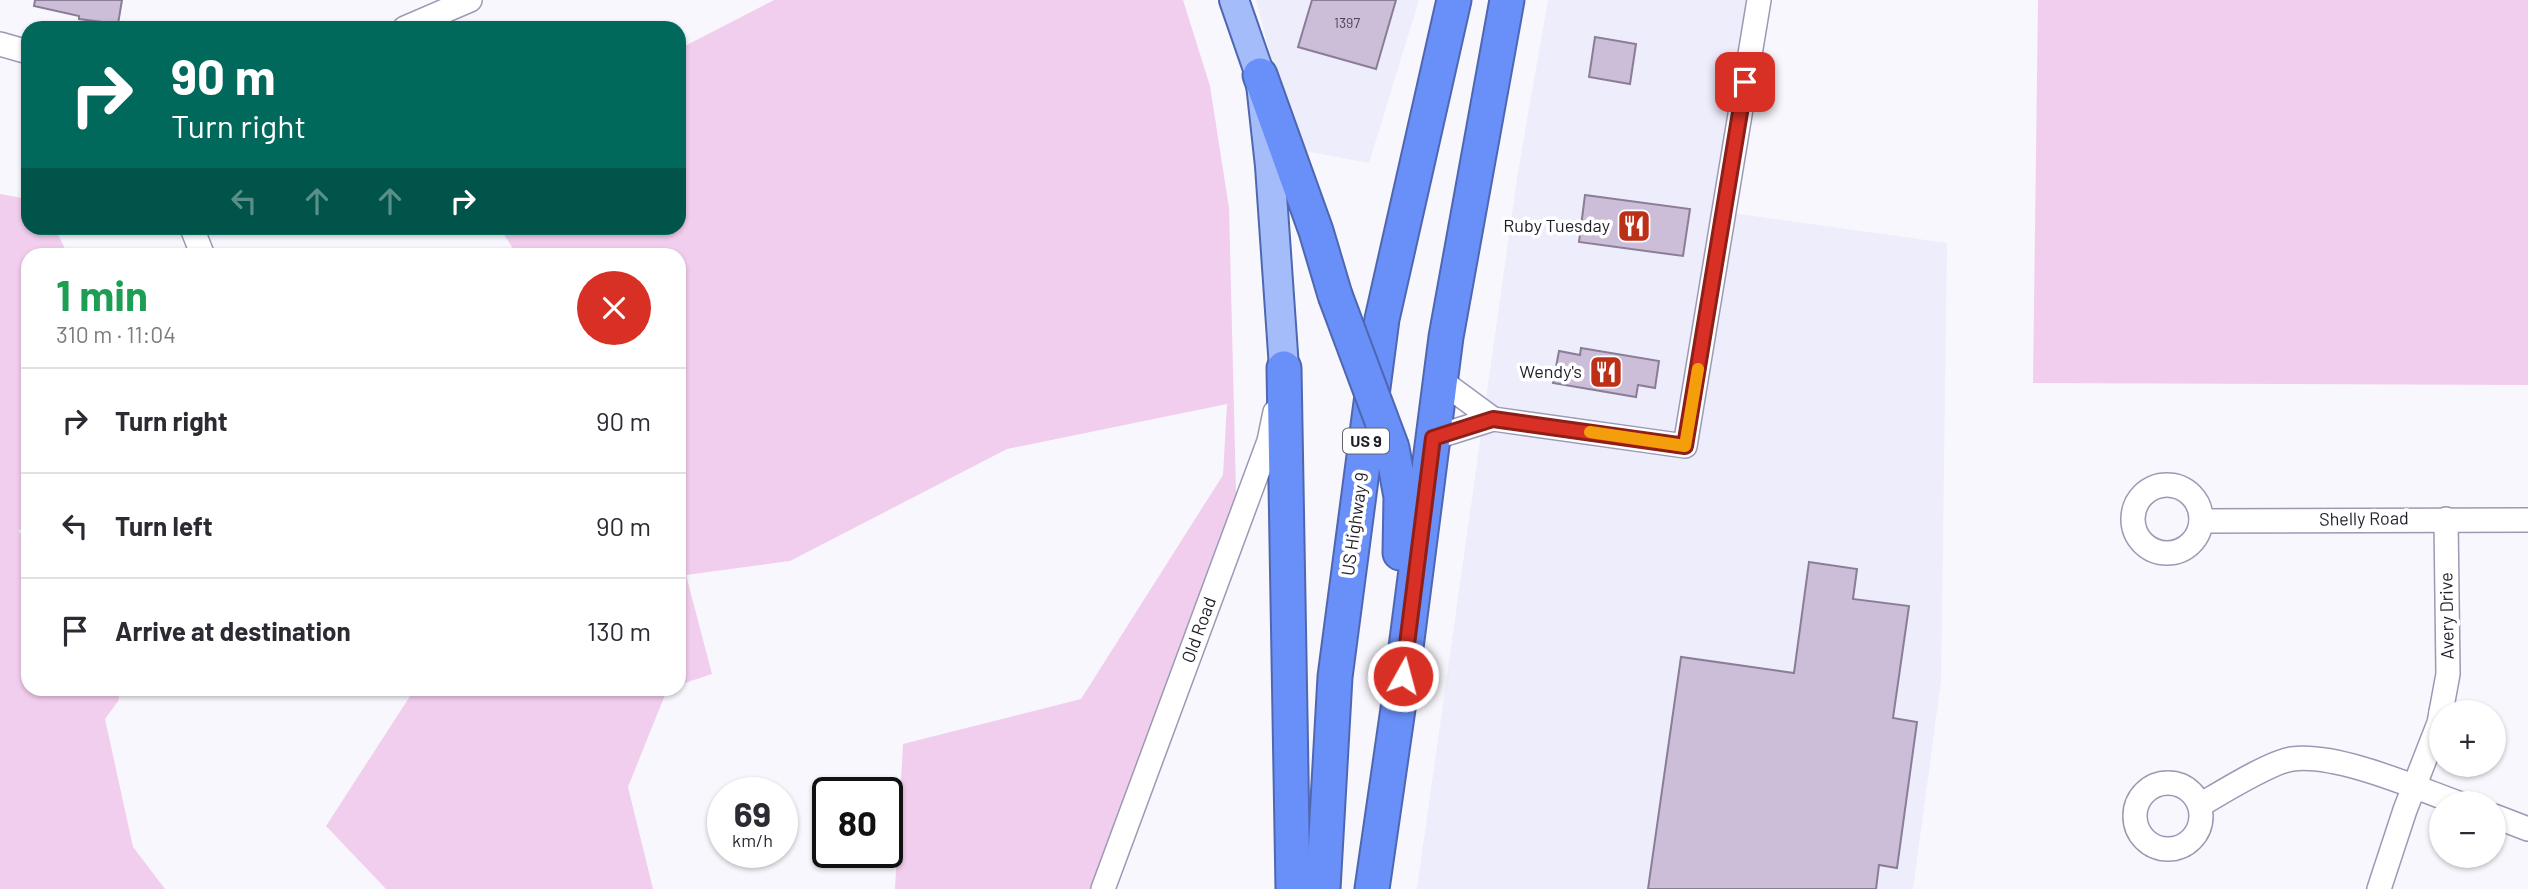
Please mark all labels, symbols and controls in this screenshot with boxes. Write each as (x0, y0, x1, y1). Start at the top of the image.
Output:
house number: 1397 (1334, 14, 1360, 31)
text: 90 m (171, 46, 276, 105)
icon: right (56, 49, 147, 140)
pin (1715, 52, 1775, 112)
icon: arrive (1726, 63, 1764, 101)
text: Turn right (171, 106, 306, 144)
icon: left (225, 182, 263, 220)
icon: ahead (298, 182, 336, 220)
icon: ahead (371, 182, 409, 220)
icon: right (444, 182, 482, 220)
restaurant icon: Ruby Tuesday (1615, 207, 1653, 245)
place label: Ruby Tuesday (1503, 214, 1610, 236)
text: 1 min (56, 269, 148, 319)
button: close (577, 271, 651, 345)
text: 310 m · 11:04 (56, 320, 176, 348)
restaurant icon: Wendy's (1587, 353, 1625, 391)
place label: Wendy's (1519, 360, 1582, 382)
icon: right (56, 402, 94, 440)
text: Turn right (115, 405, 228, 436)
text: 90 m (596, 405, 651, 436)
road number: US 9 (1343, 428, 1389, 454)
street label: US Highway 9 (1336, 471, 1372, 577)
street label: Shelly Road (2319, 506, 2409, 530)
icon: left (56, 507, 94, 545)
text: Turn left (115, 510, 213, 541)
text: 90 m (596, 510, 651, 541)
street label: Avery Drive (2434, 572, 2458, 660)
street label: Old Road (1176, 594, 1220, 666)
icon: arrive (56, 612, 94, 650)
text: Arrive at destination (115, 615, 351, 646)
text: 130 m (587, 615, 651, 646)
position arrow (1366, 639, 1440, 713)
map controls (2429, 700, 2506, 868)
button: + (2429, 700, 2506, 777)
speed limit sign: 80 (812, 777, 903, 868)
button: − (2429, 791, 2506, 868)
text: 69 (734, 792, 771, 834)
text: km/h (732, 829, 773, 851)

